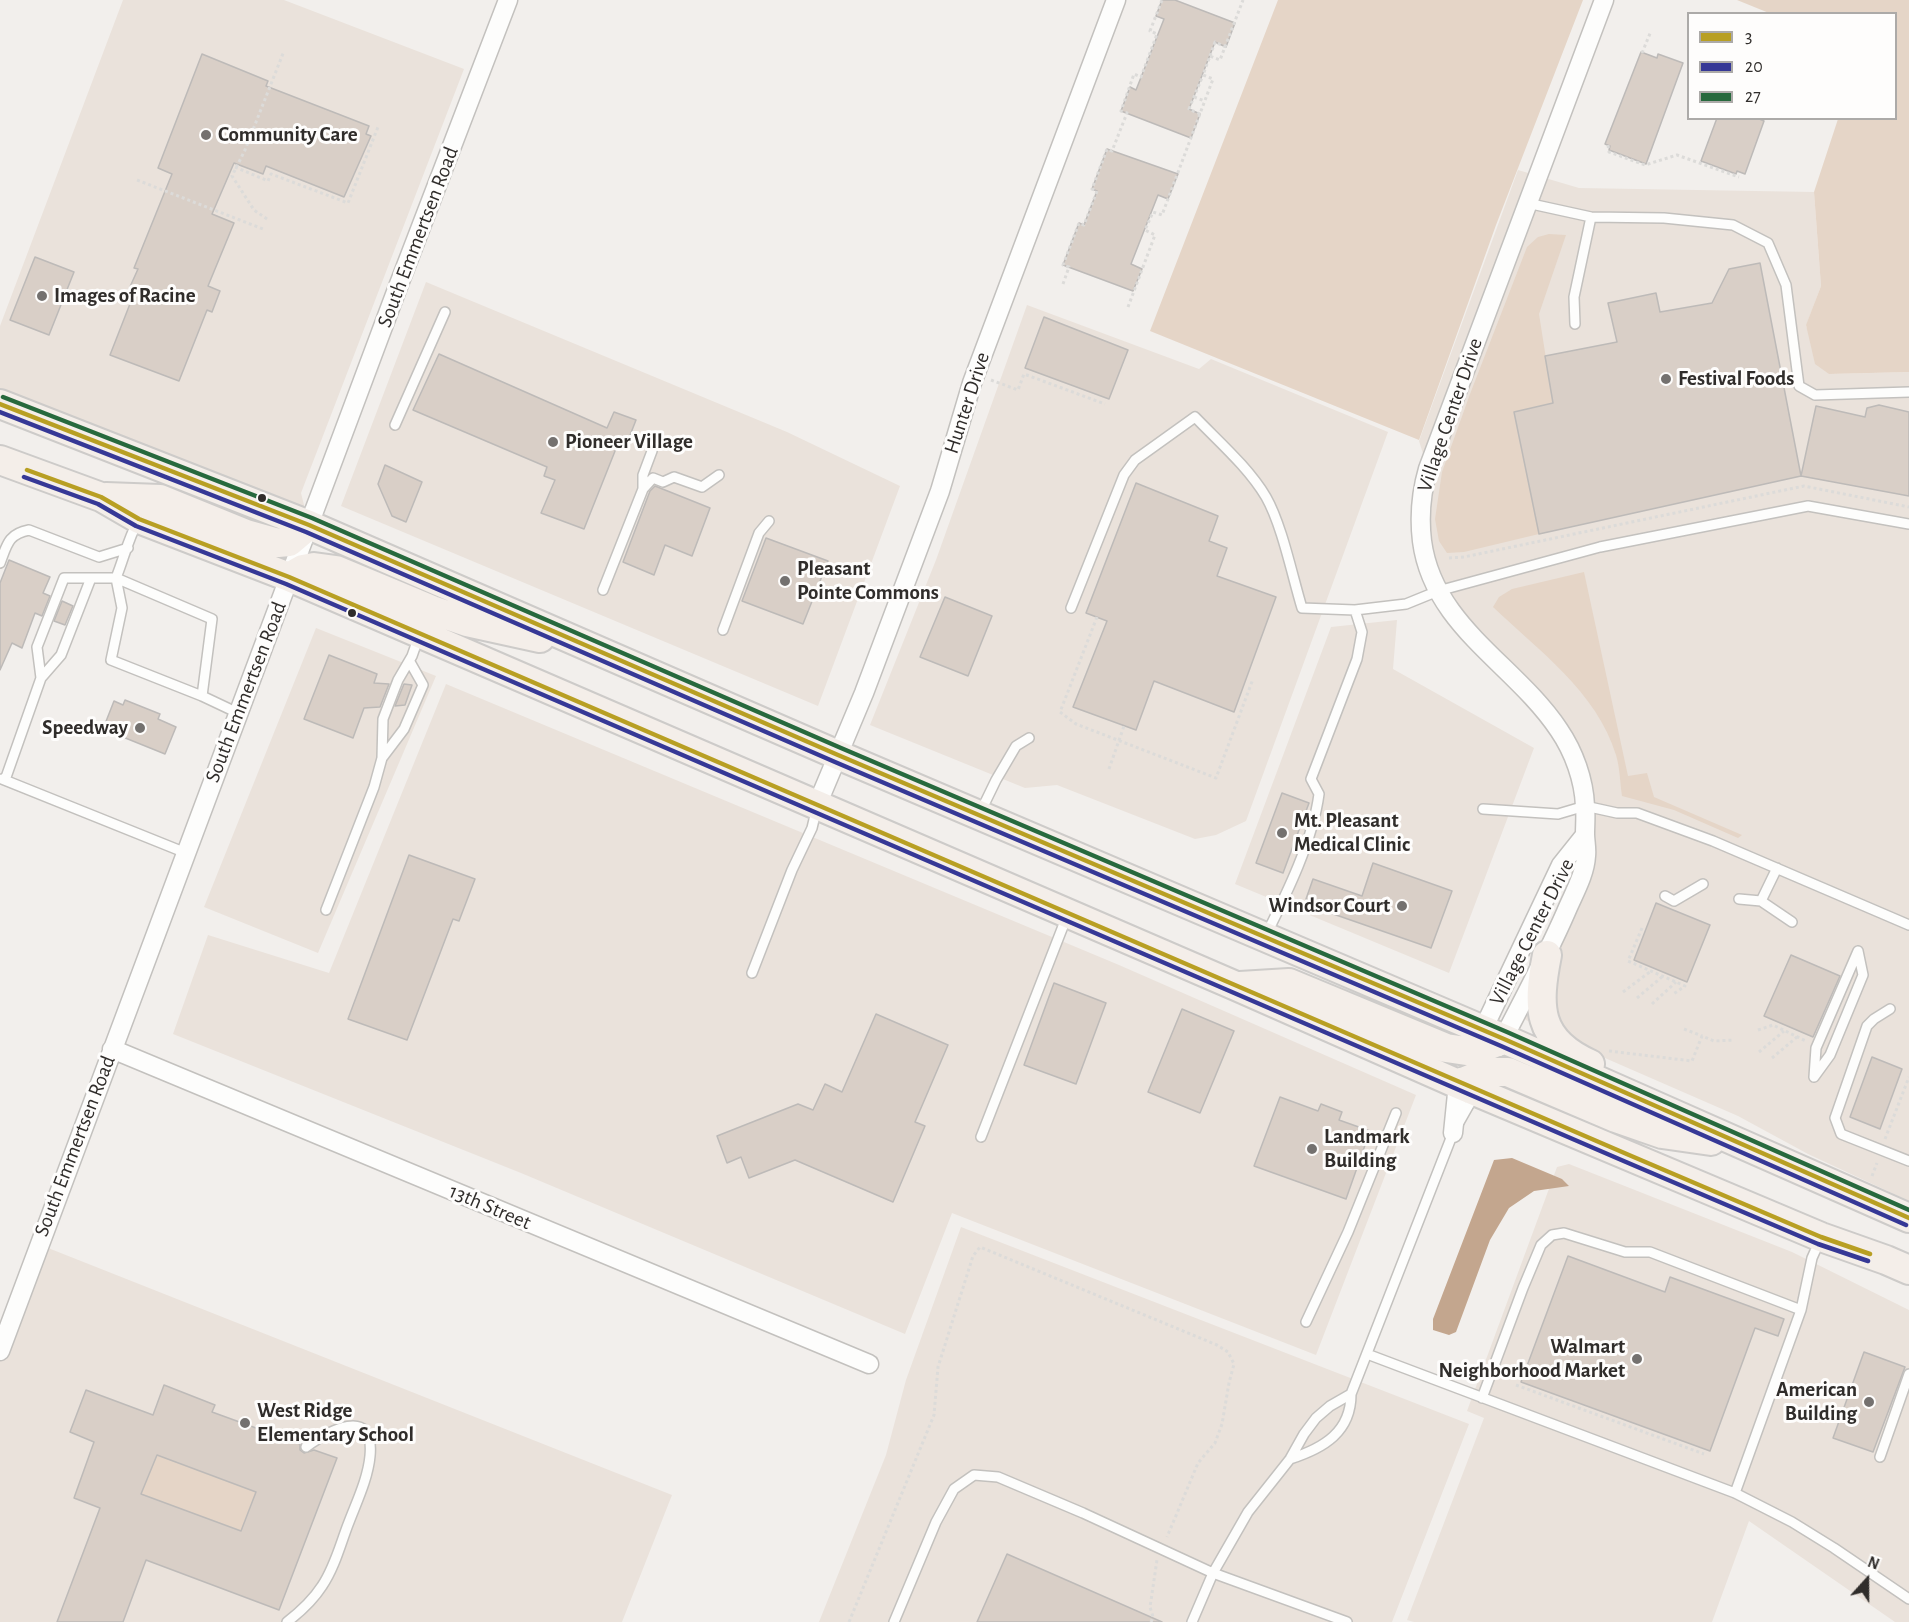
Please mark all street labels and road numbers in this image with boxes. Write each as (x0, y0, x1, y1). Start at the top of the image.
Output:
street label: South Emmertsen Road (372, 143, 464, 331)
street label: Village Center Drive (1412, 335, 1488, 495)
street label: Hunter Drive (939, 349, 995, 457)
street label: South Emmertsen Road (200, 598, 292, 786)
street label: Village Center Drive (1484, 854, 1580, 1010)
street label: South Emmertsen Road (29, 1052, 121, 1240)
street label: 13th Street (445, 1179, 535, 1235)

